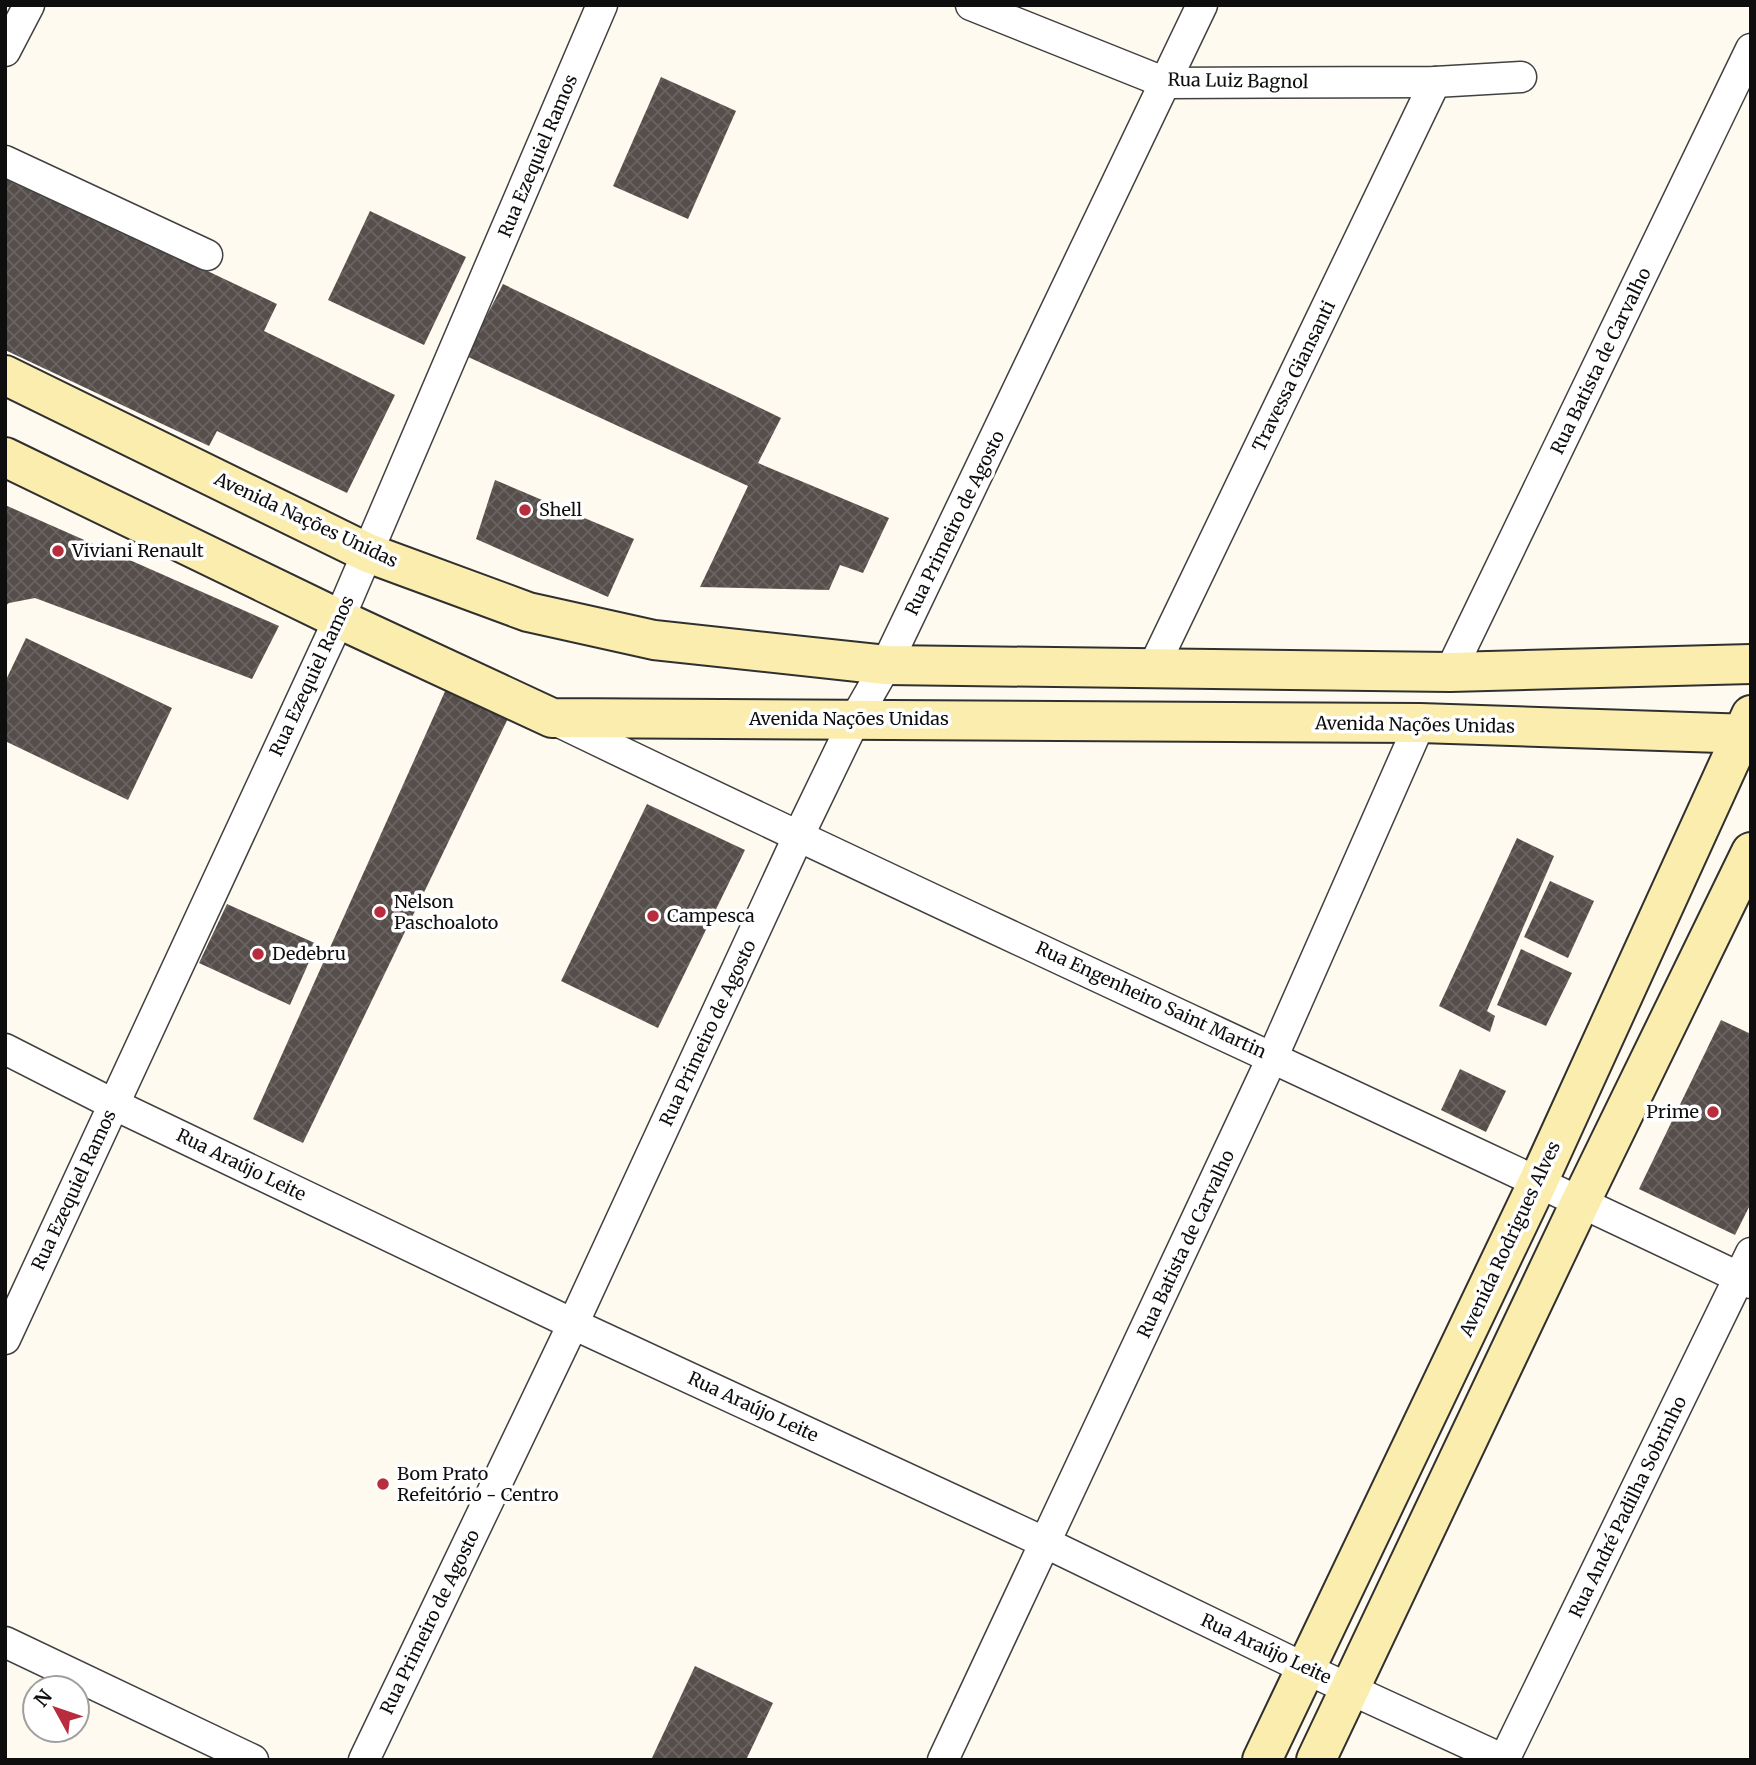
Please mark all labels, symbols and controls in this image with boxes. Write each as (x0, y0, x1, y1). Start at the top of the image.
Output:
street label: Rua Luiz Bagnol (1167, 68, 1309, 93)
street label: Rua Ezequiel Ramos (493, 71, 582, 241)
street label: Rua Batista de Carvalho (1545, 264, 1656, 458)
street label: Travessa Giansanti (1247, 296, 1340, 455)
street label: Rua Primeiro de Agosto (900, 427, 1009, 619)
street label: Avenida Nações Unidas (210, 466, 402, 572)
place label: Shell (539, 498, 582, 521)
marker: Shell (517, 502, 533, 518)
place label: Viviani Renault (71, 539, 204, 562)
marker: Viviani Renault (50, 543, 66, 559)
street label: Rua Ezequiel Ramos (264, 592, 359, 760)
street label: Avenida Nações Unidas (748, 707, 949, 730)
street label: Avenida Nações Unidas (1314, 711, 1515, 738)
place label: Nelson Paschoaloto (394, 890, 498, 934)
marker: Nelson Paschoaloto (372, 904, 388, 920)
place label: Campesca (667, 904, 755, 927)
marker: Campesca (645, 908, 661, 924)
street label: Rua Primeiro de Agosto (654, 936, 761, 1130)
street label: Rua Engenheiro Saint Martin (1032, 936, 1270, 1063)
place label: Dedebru (272, 942, 346, 965)
marker: Dedebru (250, 946, 266, 962)
place label: Prime (1646, 1100, 1699, 1123)
marker: Prime (1705, 1104, 1721, 1120)
street label: Rua Ezequiel Ramos (26, 1106, 121, 1274)
street label: Rua Araújo Leite (173, 1123, 310, 1206)
street label: Avenida Rodrigues Alves (1454, 1137, 1565, 1341)
street label: Rua Batista de Carvalho (1132, 1146, 1239, 1342)
street label: Rua Araújo Leite (684, 1366, 822, 1447)
street label: Rua André Padilha Sobrinho (1564, 1392, 1691, 1621)
place label: Bom Prato Refeitório - Centro (397, 1462, 559, 1506)
marker: Bom Prato Refeitório - Centro (375, 1476, 391, 1492)
street label: Rua Primeiro de Agosto (375, 1526, 484, 1718)
street label: Rua Araújo Leite (1197, 1608, 1335, 1689)
north arrow (21, 1674, 91, 1744)
text: N (29, 1685, 57, 1712)

